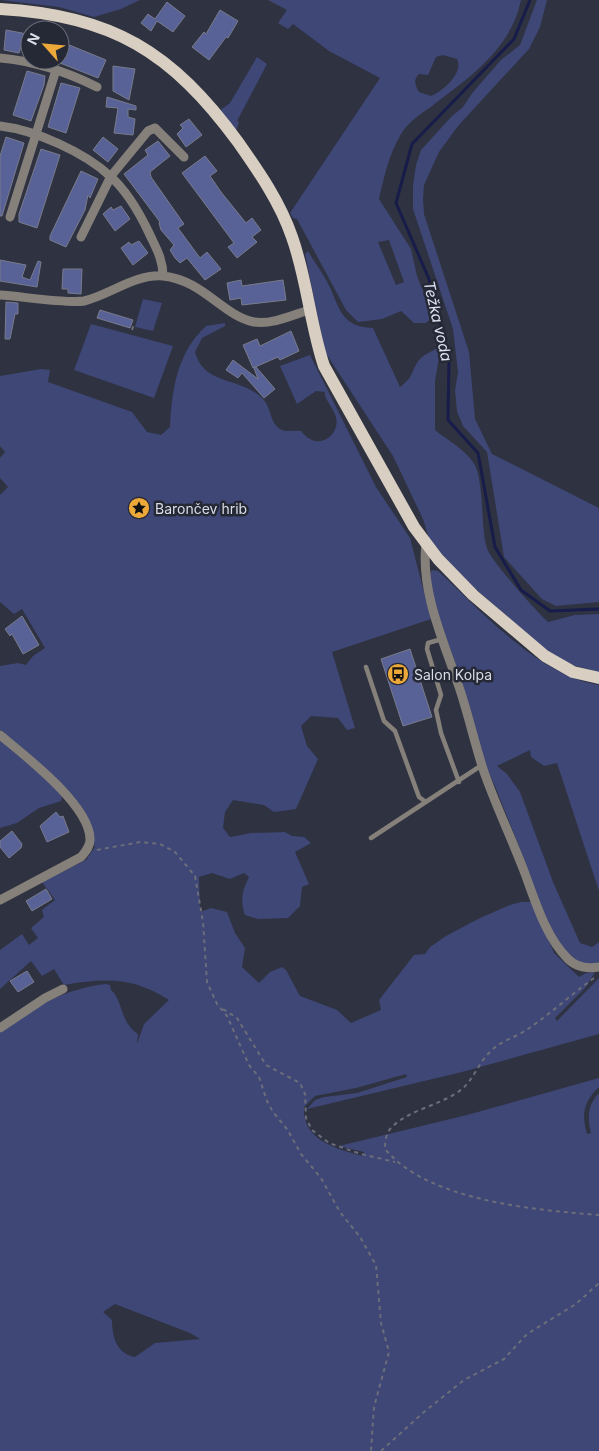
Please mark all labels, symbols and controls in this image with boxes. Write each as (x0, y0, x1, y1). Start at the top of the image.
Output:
north arrow (20, 20, 70, 70)
text: N (23, 30, 43, 47)
water label: Težka voda (420, 279, 456, 363)
place icon: Barončev hrib (127, 496, 151, 520)
place label: Barončev hrib (155, 500, 247, 517)
bus stop icon: Salon Kolpa (386, 662, 410, 686)
place label: Salon Kolpa (414, 666, 492, 683)

